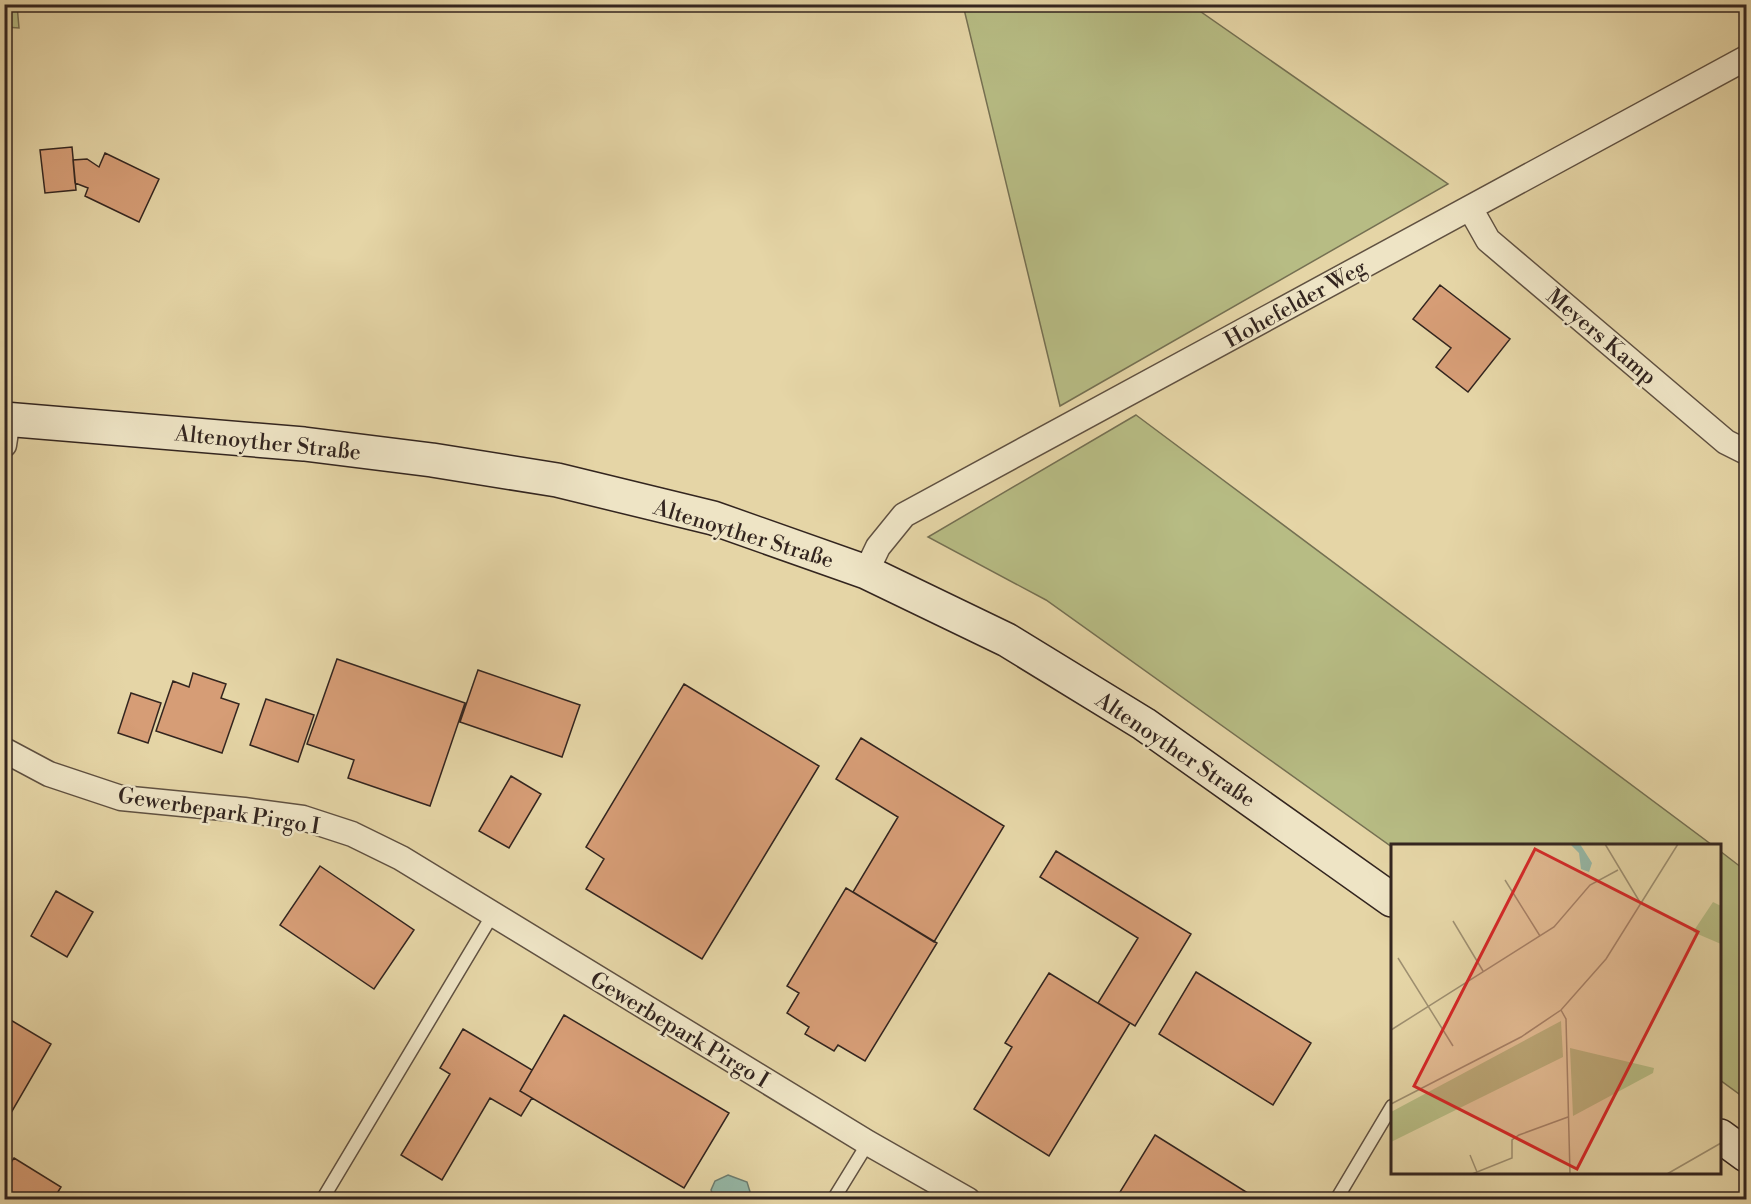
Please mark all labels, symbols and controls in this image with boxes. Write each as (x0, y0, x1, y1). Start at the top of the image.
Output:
street label: Hohefelder Weg (1220, 254, 1372, 354)
street label: Meyers Kamp (1540, 283, 1662, 391)
street label: Altenoyther Straße (173, 420, 362, 467)
street label: Altenoyther Straße (649, 494, 837, 575)
street label: Altenoyther Straße (1089, 686, 1260, 814)
street label: Gewerbepark Pirgo I (116, 782, 322, 841)
inset map (1391, 844, 1721, 1174)
street label: Gewerbepark Pirgo I (585, 966, 774, 1095)

